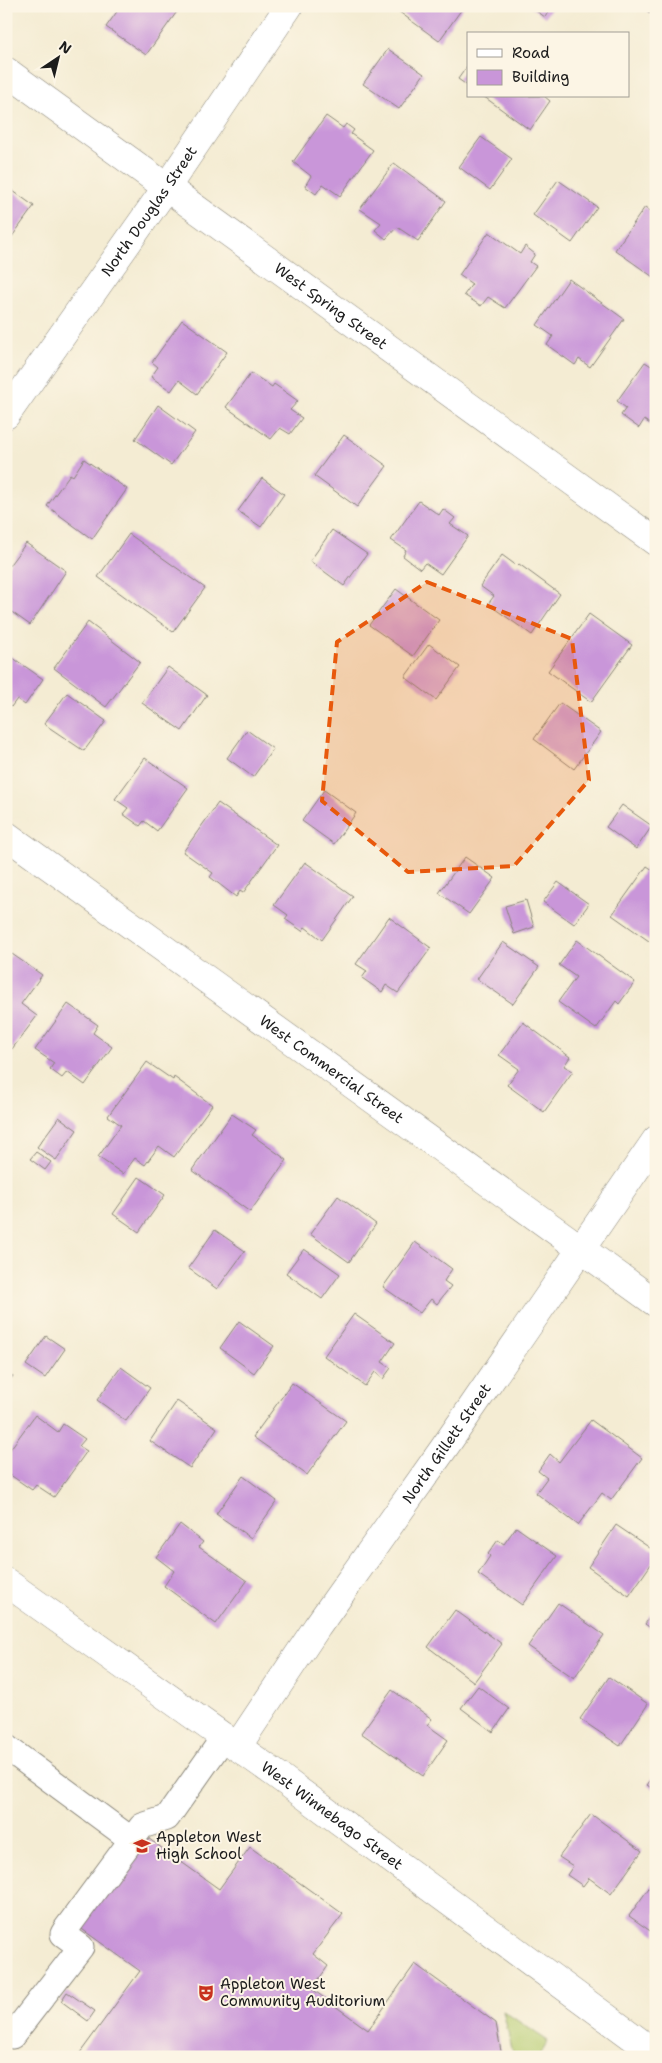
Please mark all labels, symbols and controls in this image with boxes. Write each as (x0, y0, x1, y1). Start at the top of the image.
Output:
north arrow (32, 32, 82, 82)
legend (467, 32, 630, 98)
text: N (56, 37, 75, 58)
text: Road (512, 43, 550, 63)
text: Building (512, 67, 569, 87)
street label: North Douglas Street (97, 142, 202, 281)
street label: West Spring Street (270, 258, 391, 354)
street label: West Commercial Street (255, 1011, 408, 1128)
street label: North Gillett Street (398, 1379, 496, 1508)
street label: West Winnebago Street (257, 1757, 407, 1874)
place label: Appleton West High School (156, 1827, 262, 1864)
school or university icon: Appleton West High School (132, 1836, 152, 1856)
place label: Appleton West Community Auditorium (220, 1974, 386, 2011)
theatre icon: Appleton West Community Auditorium (196, 1983, 216, 2003)

